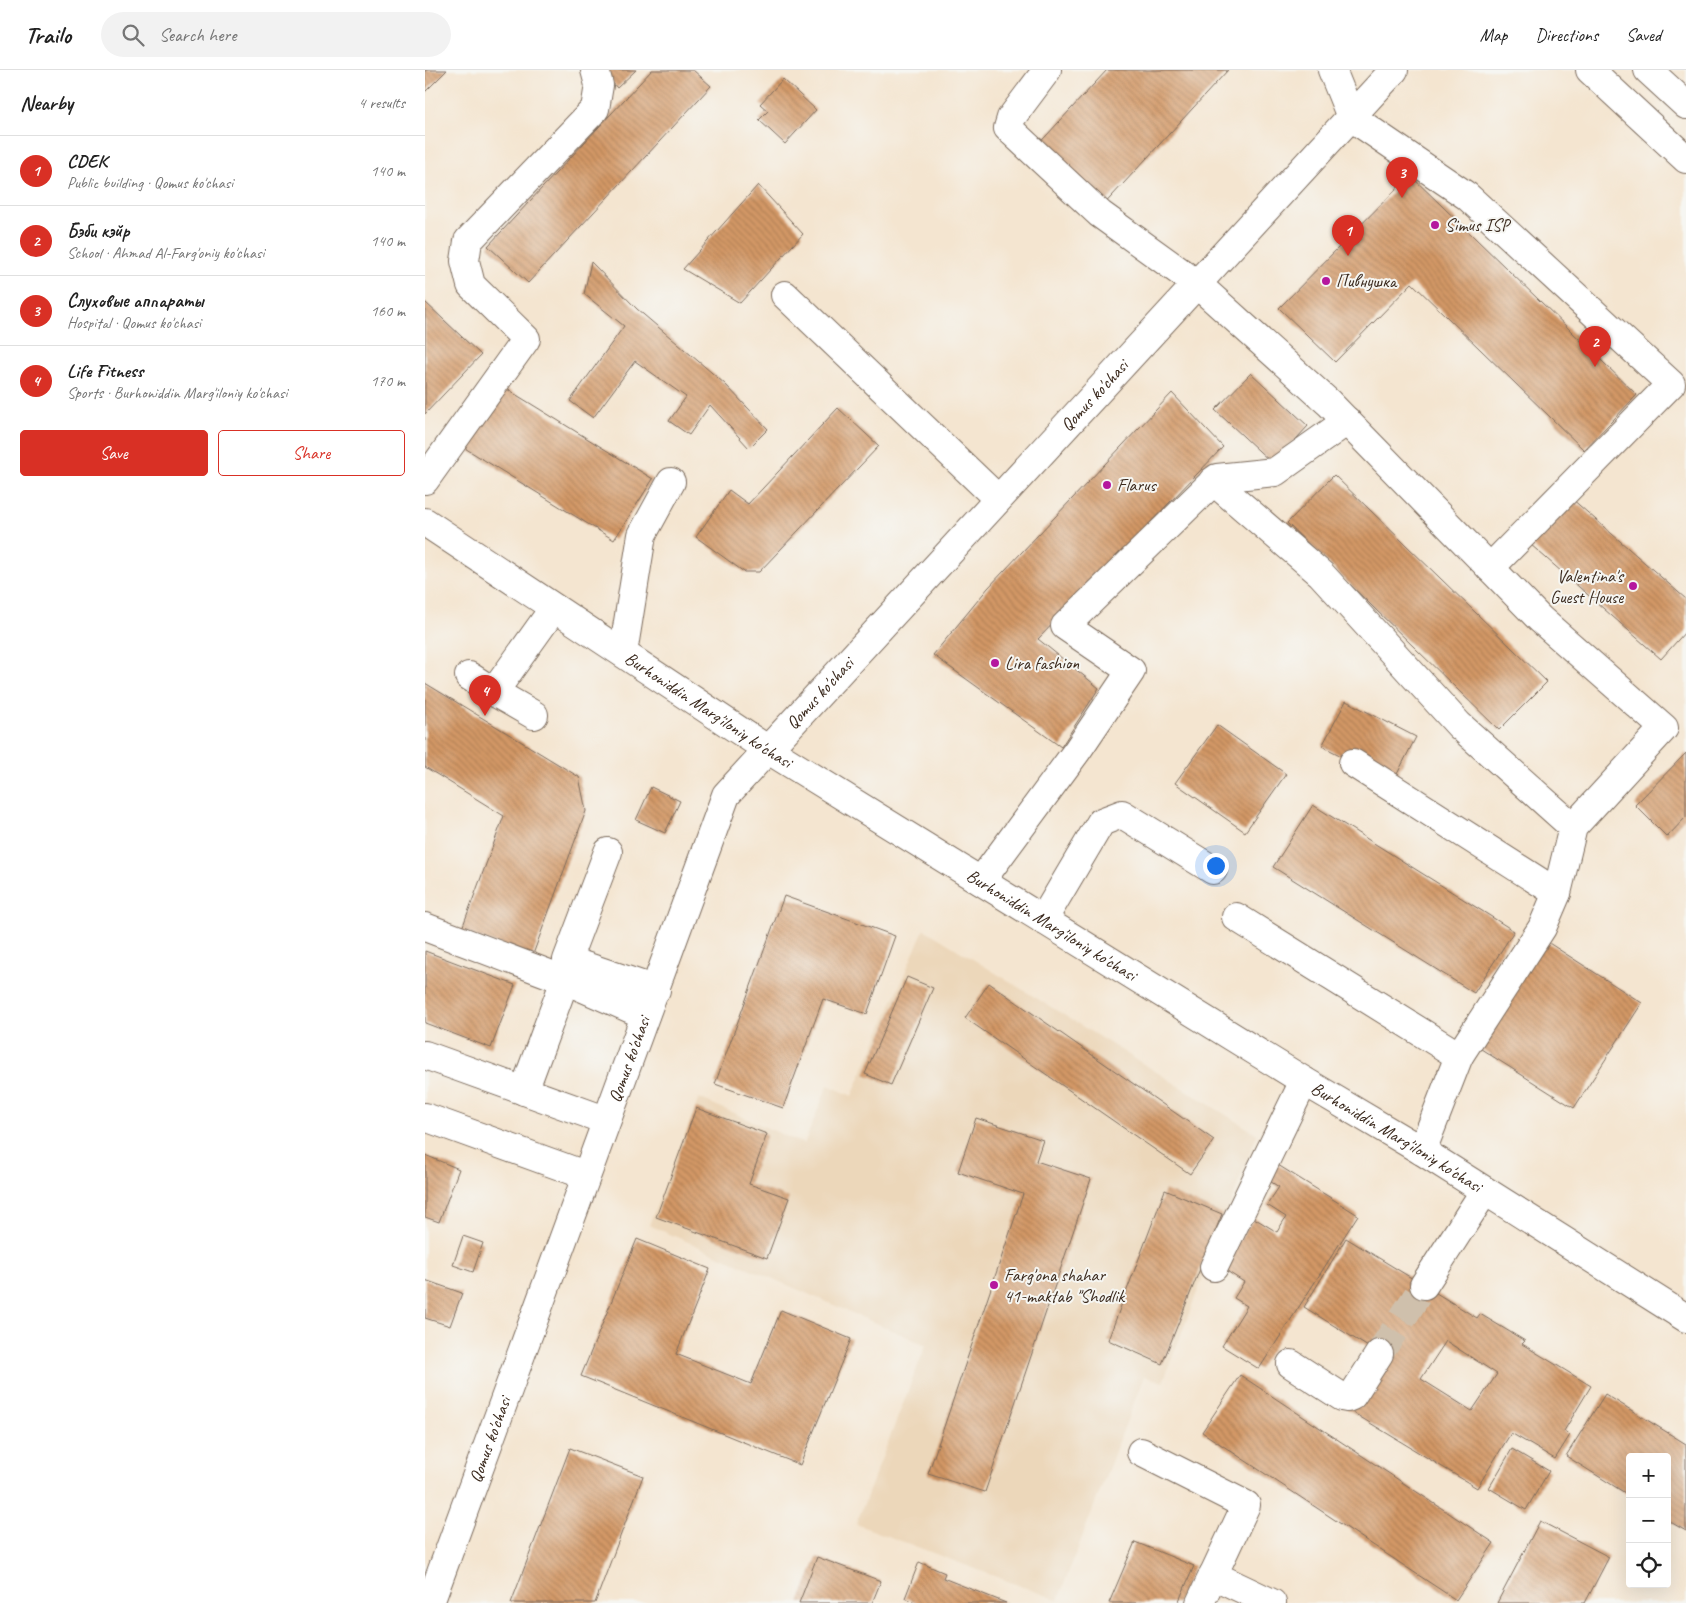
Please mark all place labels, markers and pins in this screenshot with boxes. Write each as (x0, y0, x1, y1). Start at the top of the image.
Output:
pin: 3 (1386, 157, 1418, 198)
place label: Simus ISP (1445, 214, 1512, 236)
pin: 1 (1332, 215, 1364, 256)
marker: Simus ISP (1429, 219, 1441, 231)
place label: Пивнушка (1336, 270, 1398, 292)
marker: Пивнушка (1320, 275, 1332, 287)
pin: 2 (1579, 326, 1611, 367)
place label: Flarus (1117, 474, 1158, 496)
marker: Flarus (1101, 479, 1113, 491)
place label: Valentina's Guest House (1550, 565, 1625, 608)
marker: Valentina's Guest House (1627, 580, 1639, 592)
place label: Lira fashion (1005, 652, 1080, 674)
marker: Lira fashion (989, 657, 1001, 669)
pin: 4 (469, 675, 501, 716)
place label: Farg'ona shahar 41-maktab "Shodlik (1004, 1264, 1126, 1307)
marker: Farg'ona shahar 41-maktab "Shodlik (988, 1279, 1000, 1291)

